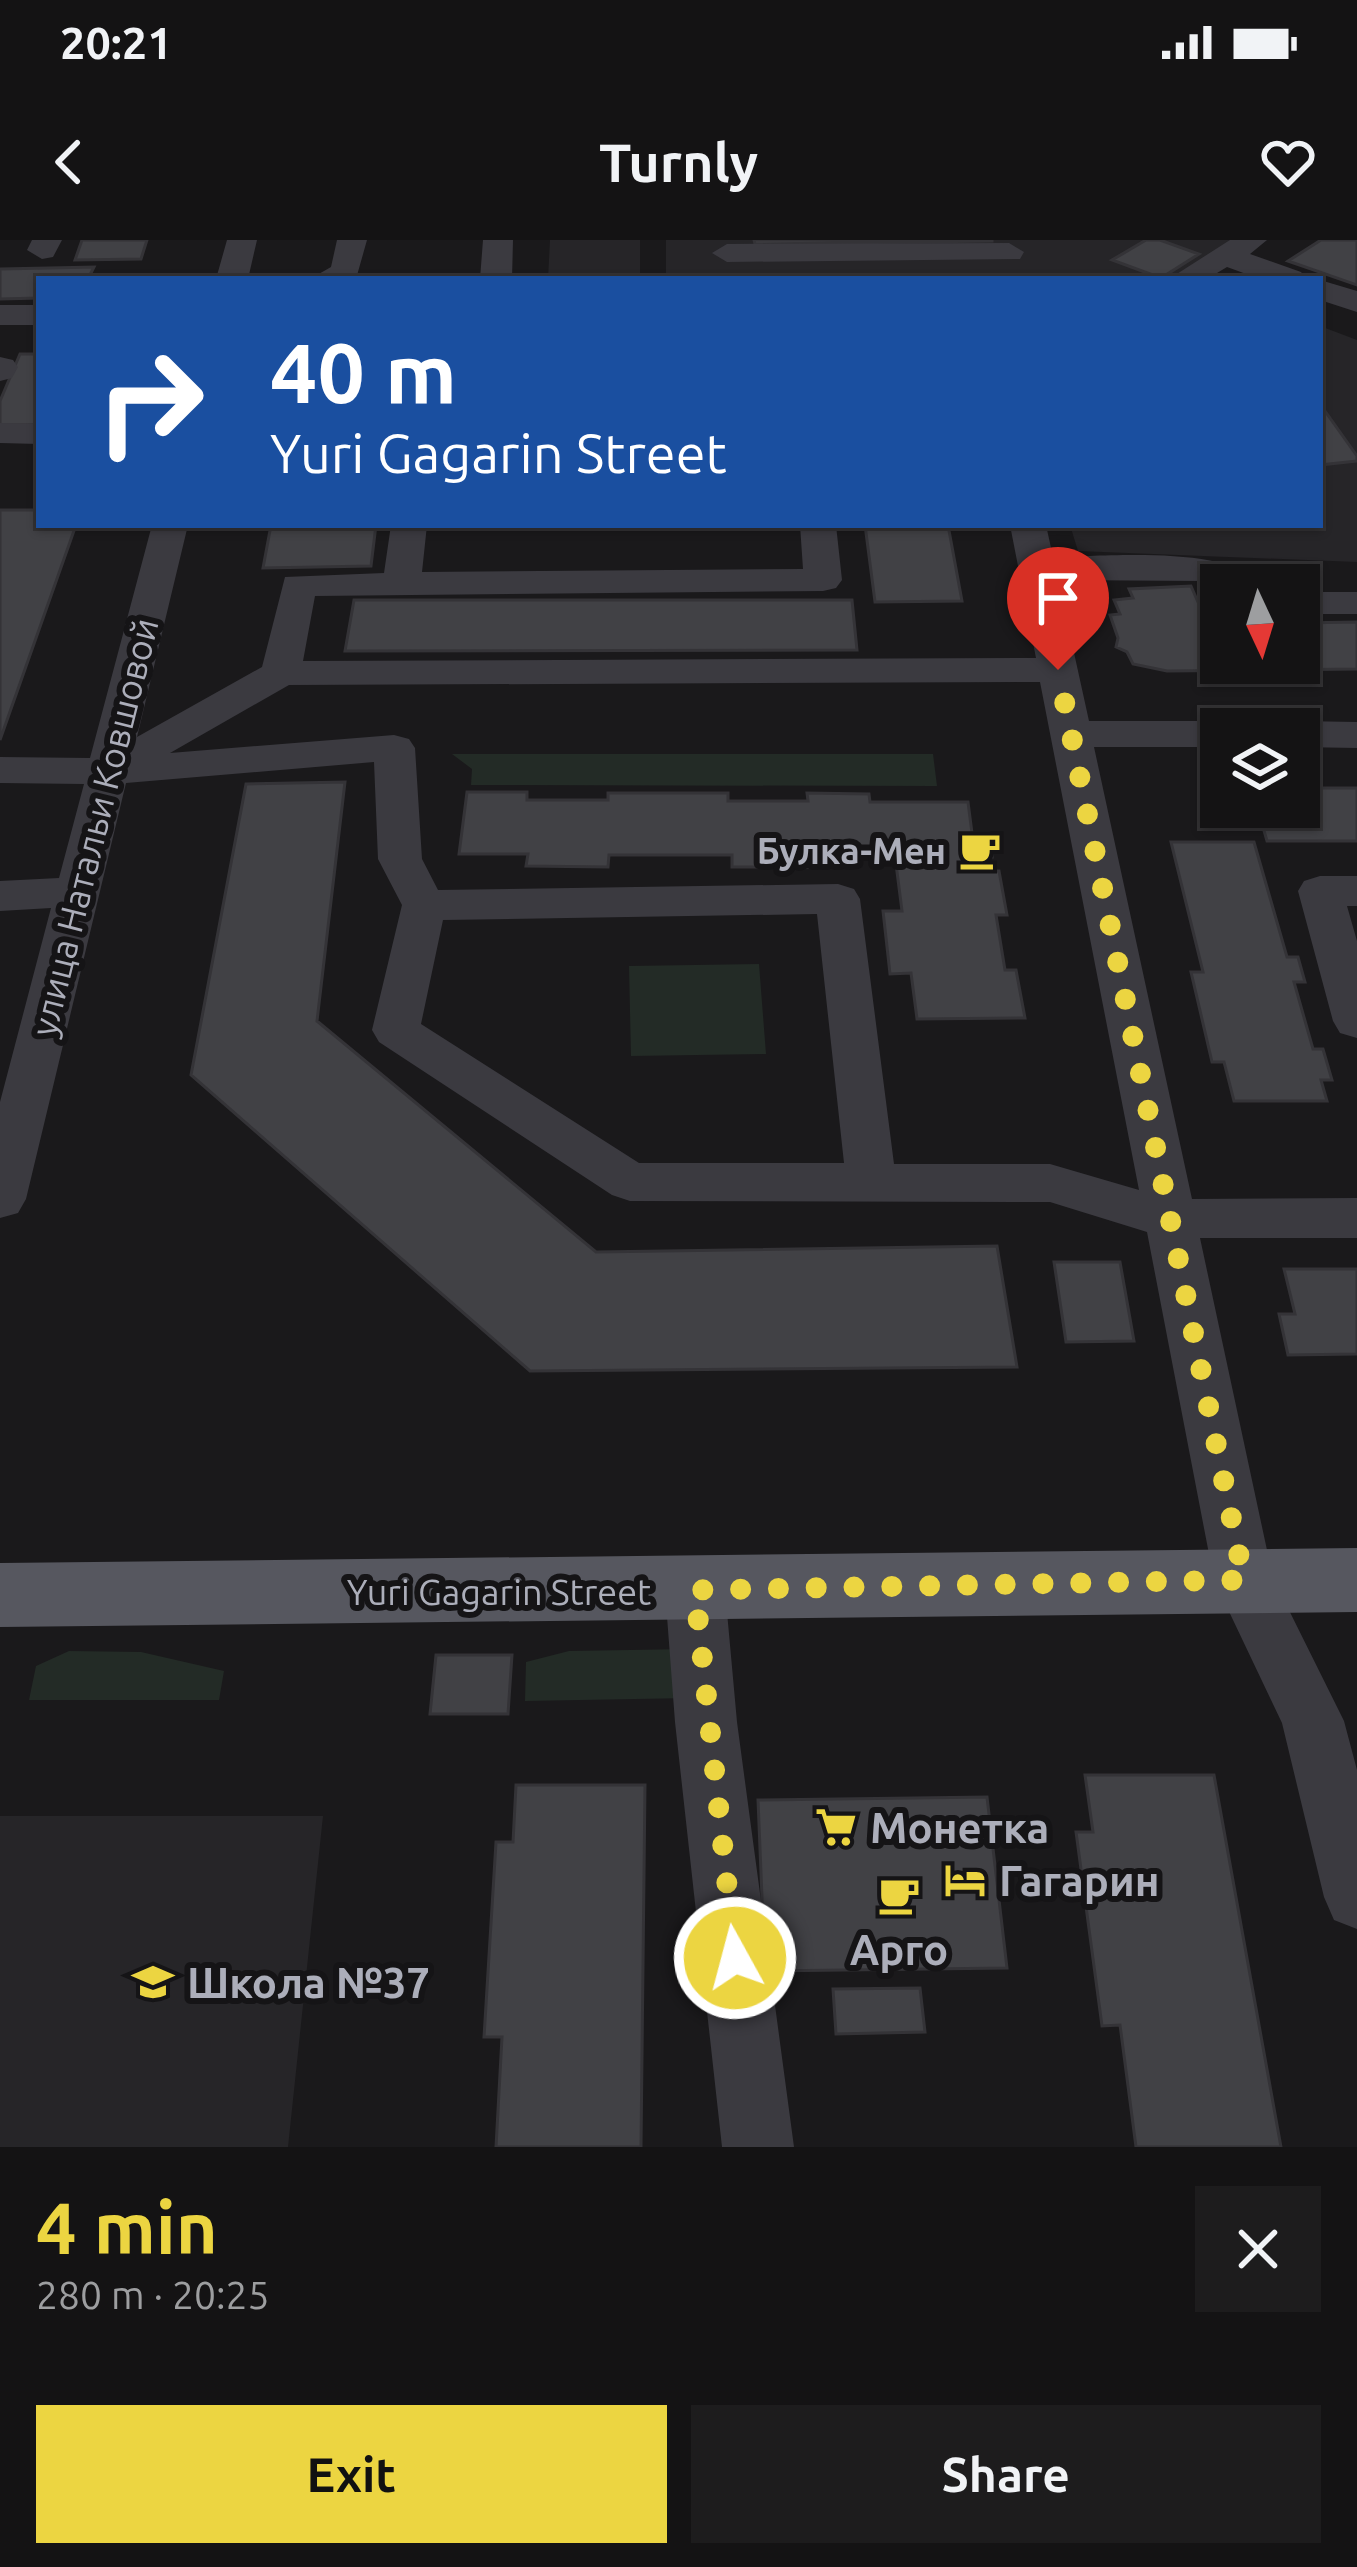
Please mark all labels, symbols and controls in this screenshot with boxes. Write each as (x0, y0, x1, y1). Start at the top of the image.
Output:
text: 20:21 (60, 17, 173, 68)
icon: back (36, 129, 102, 195)
icon: heart (1255, 129, 1321, 195)
text: Turnly (599, 132, 758, 192)
icon: right (72, 324, 228, 480)
text: 40 m (270, 325, 457, 419)
text: Yuri Gagarin Street (270, 423, 727, 483)
pin (1007, 547, 1109, 670)
north arrow (1200, 564, 1320, 684)
map controls (1200, 564, 1320, 828)
icon: arrive (1025, 565, 1091, 631)
street label: улица Натальи Ковшовой (22, 614, 166, 1040)
button: layers (1200, 708, 1320, 828)
cafe icon: Булка-Мен (957, 827, 1003, 873)
place label: Булка-Мен (757, 830, 946, 871)
street label: Yuri Gagarin Street (347, 1571, 651, 1612)
supermarket icon: Монетка (813, 1804, 859, 1850)
place label: Монетка (870, 1804, 1049, 1851)
hotel icon: Гагарин (942, 1857, 988, 1903)
place label: Гагарин (999, 1857, 1159, 1904)
cafe icon: Арго (876, 1872, 922, 1918)
position arrow (672, 1895, 798, 2021)
place label: Арго (850, 1926, 948, 1973)
school or university icon: Школа №37 (130, 1959, 176, 2005)
place label: Школа №37 (187, 1959, 430, 2006)
button: close (1195, 2186, 1321, 2312)
text: 4 min (36, 2187, 218, 2268)
text: 280 m · 20:25 (36, 2273, 270, 2316)
button: Exit (36, 2405, 667, 2543)
button: Share (691, 2405, 1321, 2543)

